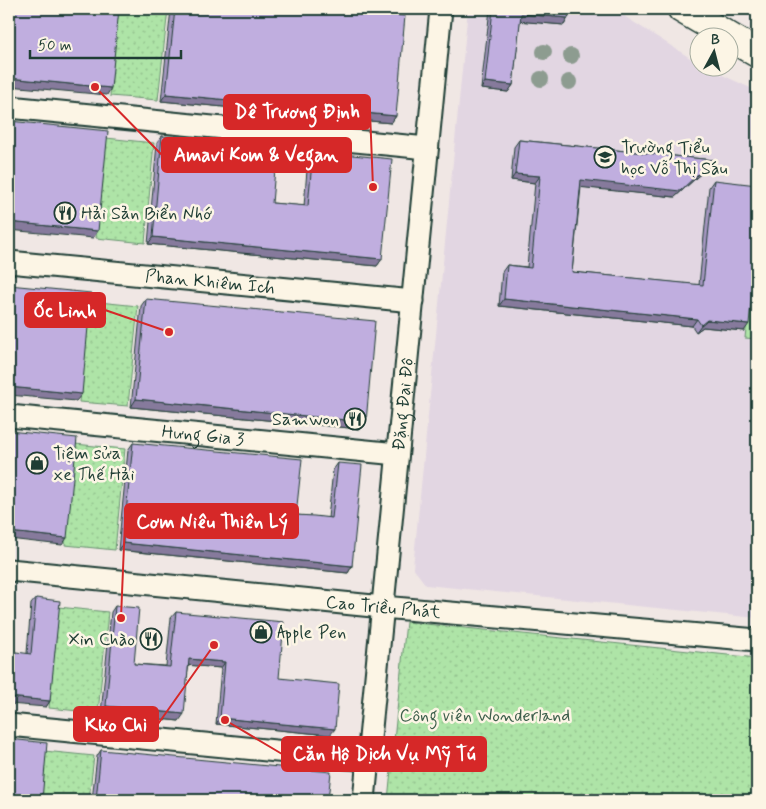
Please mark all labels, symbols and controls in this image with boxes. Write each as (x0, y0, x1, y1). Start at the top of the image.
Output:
scale bar (30, 28, 181, 60)
north arrow (688, 28, 738, 78)
text: B (710, 31, 721, 50)
text: 50 m (38, 36, 72, 56)
callout: Dê Trương Định (224, 95, 370, 129)
text: Dê Trương Định (234, 100, 360, 128)
place label: Trường Tiểu học Vỗ Thị Sáu (621, 136, 728, 181)
callout: Amavi Kom & Vegan (162, 138, 351, 172)
text: Amavi Kom & Vegan (174, 143, 338, 171)
school or university icon: Trường Tiểu học Vỗ Thị Sáu (593, 145, 617, 169)
restaurant icon: Hải Sản Biển Nhớ (53, 201, 77, 225)
place label: Hải Sản Biển Nhớ (81, 202, 212, 226)
street label: Phan Khiêm Ích (144, 264, 276, 301)
callout: Ốc Linh (25, 293, 105, 327)
text: Ốc Linh (33, 298, 97, 324)
street label: Đặng Đại Độ (387, 356, 420, 452)
restaurant icon: Samwon (343, 407, 367, 431)
place label: Samwon (272, 408, 339, 432)
street label: Hưng Gia 3 (161, 420, 245, 452)
place label: Tiệm sửa xe Thế Hải (53, 442, 135, 487)
shop icon: Tiệm sửa xe Thế Hải (25, 451, 49, 475)
callout: Cơm Niêu Thiên Lý (125, 504, 298, 538)
text: Cơm Niêu Thiên Lý (136, 510, 288, 536)
street label: Cao Triều Phát (325, 590, 442, 625)
shop icon: Apple Pen (249, 620, 273, 644)
place label: Apple Pen (277, 621, 346, 646)
restaurant icon: Xin Chào (139, 627, 163, 651)
place label: Xin Chào (68, 628, 135, 652)
park label: Công viên Wonderland (400, 704, 570, 730)
callout: Kko Chi (74, 707, 158, 741)
text: Kko Chi (85, 713, 147, 738)
callout: Căn Hộ Dịch Vụ Mỹ Tú (282, 737, 486, 771)
text: Căn Hộ Dịch Vụ Mỹ Tú (292, 742, 476, 768)

